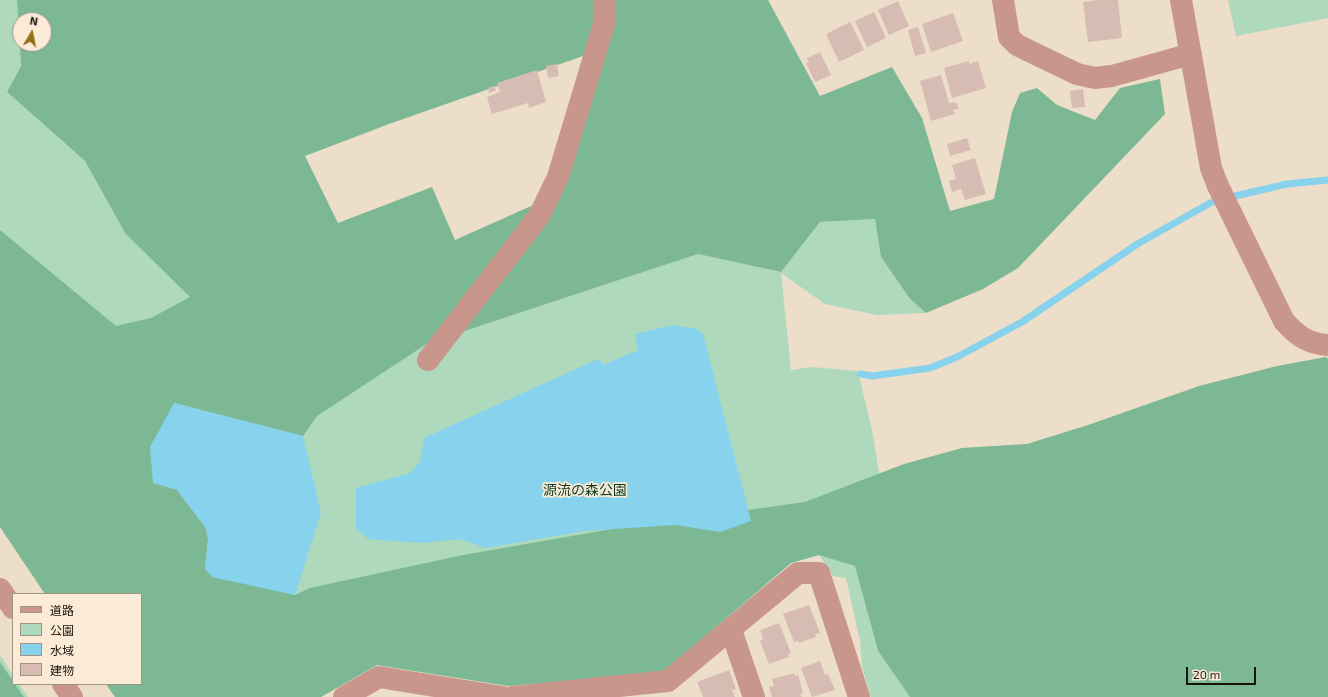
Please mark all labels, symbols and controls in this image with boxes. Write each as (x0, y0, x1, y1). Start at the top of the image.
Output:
north arrow (12, 12, 52, 52)
text: N (29, 14, 39, 28)
park label: 源流の森公園 (543, 482, 627, 498)
legend (12, 593, 142, 685)
text: 道路 (50, 603, 74, 617)
text: 公園 (50, 623, 74, 637)
text: 水域 (50, 643, 74, 657)
scale bar (1188, 659, 1258, 685)
text: 建物 (50, 663, 74, 677)
text: 20 m (1193, 667, 1220, 681)

